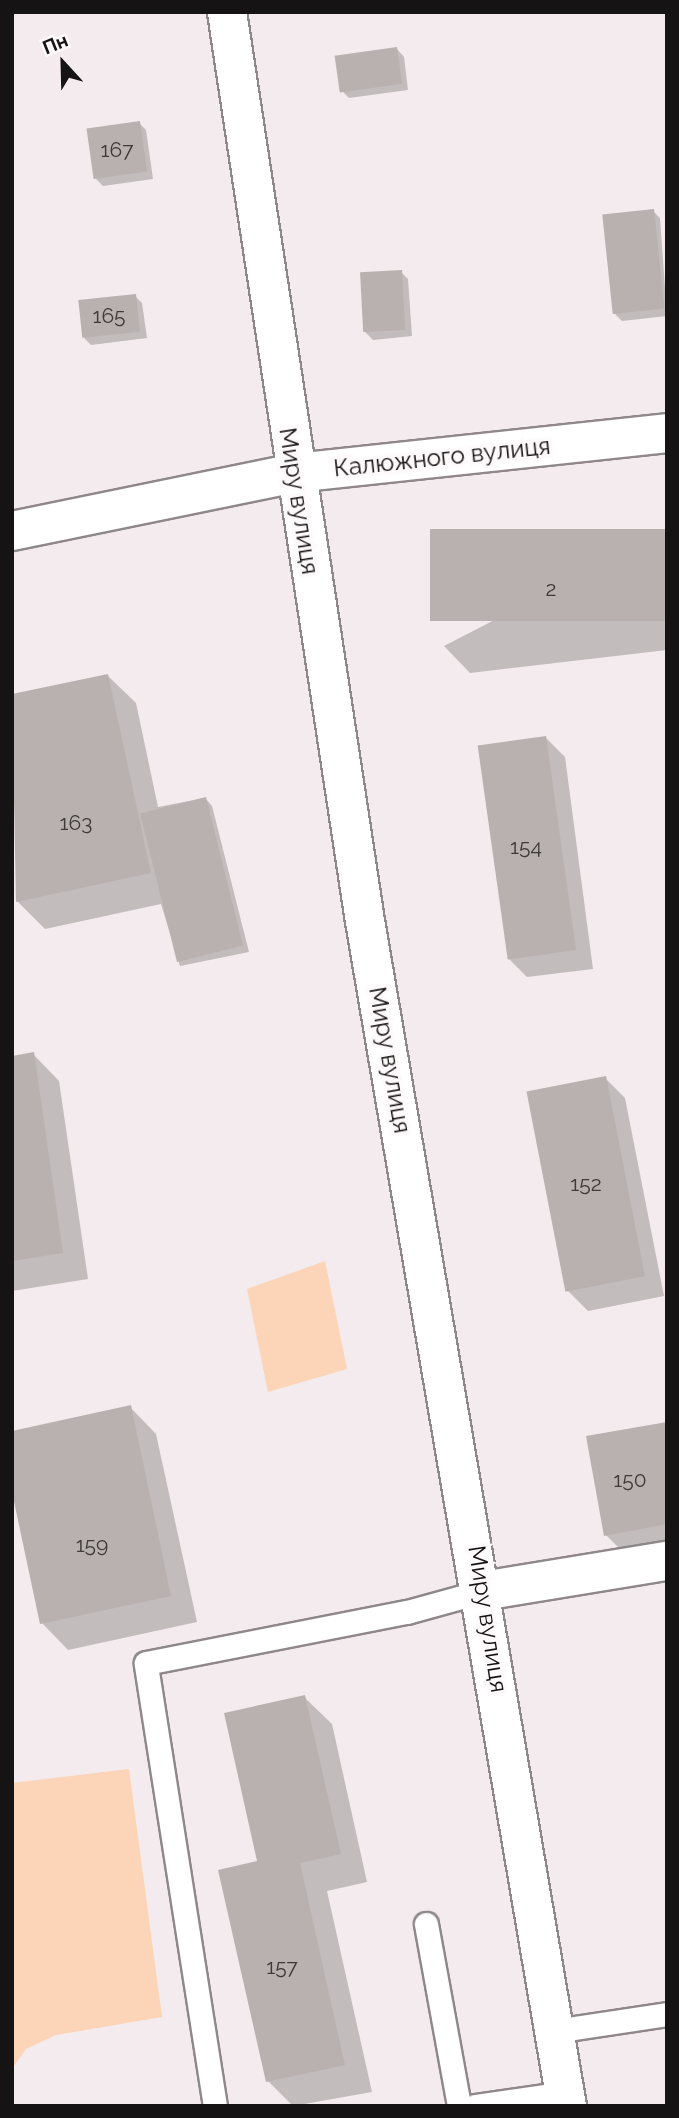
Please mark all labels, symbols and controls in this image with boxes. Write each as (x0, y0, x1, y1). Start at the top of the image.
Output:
north arrow (28, 28, 98, 98)
text: Пн (39, 29, 71, 58)
house number: 167 (101, 137, 133, 163)
house number: 165 (92, 303, 126, 329)
street label: Миру вулиця (273, 425, 325, 577)
street label: Калюжного вулиця (332, 431, 552, 483)
house number: 2 (546, 576, 556, 602)
house number: 163 (60, 810, 92, 836)
house number: 154 (510, 834, 542, 860)
street label: Миру вулиця (363, 984, 417, 1136)
house number: 152 (570, 1171, 602, 1197)
house number: 150 (613, 1467, 647, 1493)
house number: 159 (76, 1532, 108, 1558)
street label: Миру вулиця (462, 1543, 514, 1695)
house number: 157 (266, 1954, 298, 1980)

